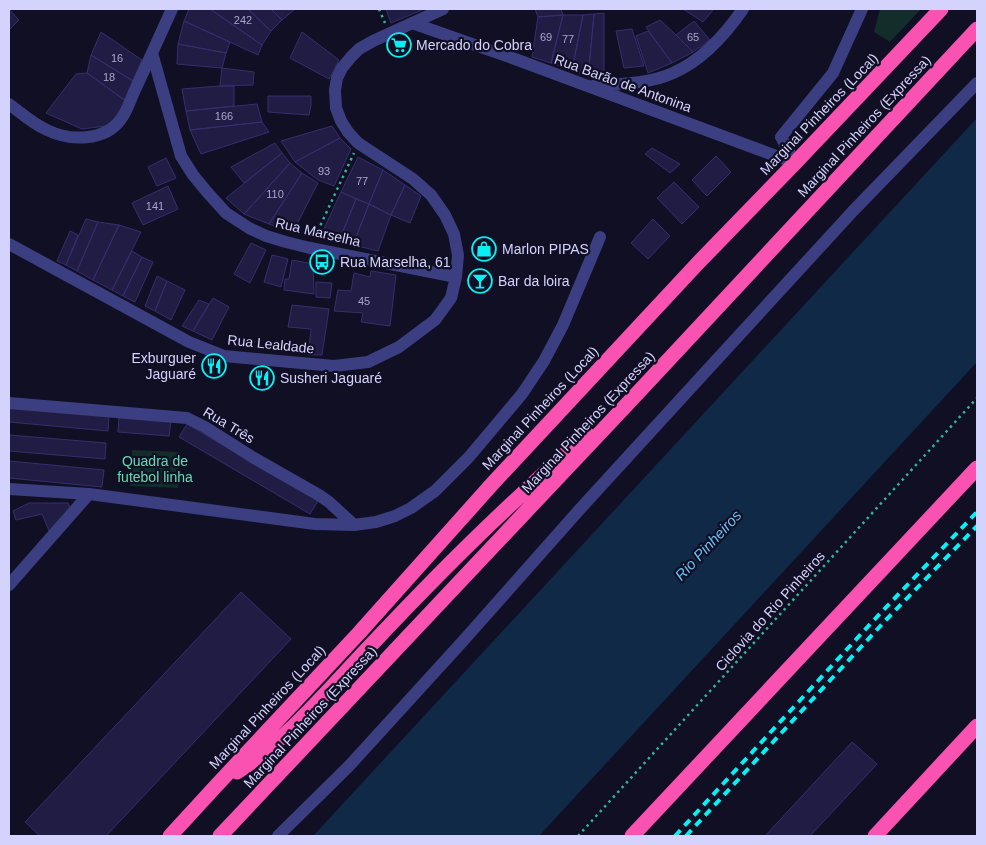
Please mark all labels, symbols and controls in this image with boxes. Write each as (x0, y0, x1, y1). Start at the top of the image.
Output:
house number: 242 (234, 14, 252, 26)
house number: 69 (540, 31, 552, 43)
house number: 65 (687, 31, 699, 43)
supermarket icon: Mercado do Cobra (386, 32, 412, 58)
house number: 77 (562, 33, 574, 45)
place label: Mercado do Cobra (416, 37, 532, 53)
street label: Marginal Pinheiros (Local) (757, 50, 881, 178)
street label: Rua Barão de Antonina (552, 51, 694, 115)
house number: 16 (111, 52, 123, 64)
street label: Marginal Pinheiros (Expressa) (794, 52, 934, 200)
house number: 18 (103, 71, 115, 83)
house number: 166 (215, 110, 233, 122)
house number: 93 (318, 165, 330, 177)
house number: 77 (356, 175, 368, 187)
house number: 110 (266, 188, 284, 200)
house number: 141 (146, 200, 164, 212)
street label: Rua Marselha (274, 214, 362, 250)
shop icon: Marlon PIPAS (471, 236, 497, 262)
place label: Marlon PIPAS (502, 241, 589, 257)
bus stop icon: Rua Marselha, 61 (309, 249, 335, 275)
place label: Rua Marselha, 61 (340, 254, 451, 270)
bar icon: Bar da loira (467, 268, 493, 294)
place label: Bar da loira (498, 273, 570, 289)
house number: 45 (358, 295, 370, 307)
street label: Rua Lealdade (227, 331, 315, 357)
street label: Marginal Pinheiros (Local) (479, 343, 601, 473)
street label: Marginal Pinheiros (Expressa) (518, 348, 658, 496)
place label: Exburguer Jaguaré (131, 350, 196, 382)
restaurant icon: Exburguer Jaguaré (201, 353, 227, 379)
restaurant icon: Susheri Jaguaré (249, 365, 275, 391)
place label: Susheri Jaguaré (280, 370, 382, 386)
street label: Rua Três (201, 404, 257, 446)
park label: Quadra de futebol linha (117, 453, 193, 485)
water label: Rio Pinheiros (671, 506, 745, 583)
street label: Ciclovia do Rio Pinheiros (712, 548, 828, 674)
street label: Marginal Pinheiros (Local) (206, 642, 328, 772)
street label: Marginal Pinheiros (Expressa) (240, 643, 380, 791)

